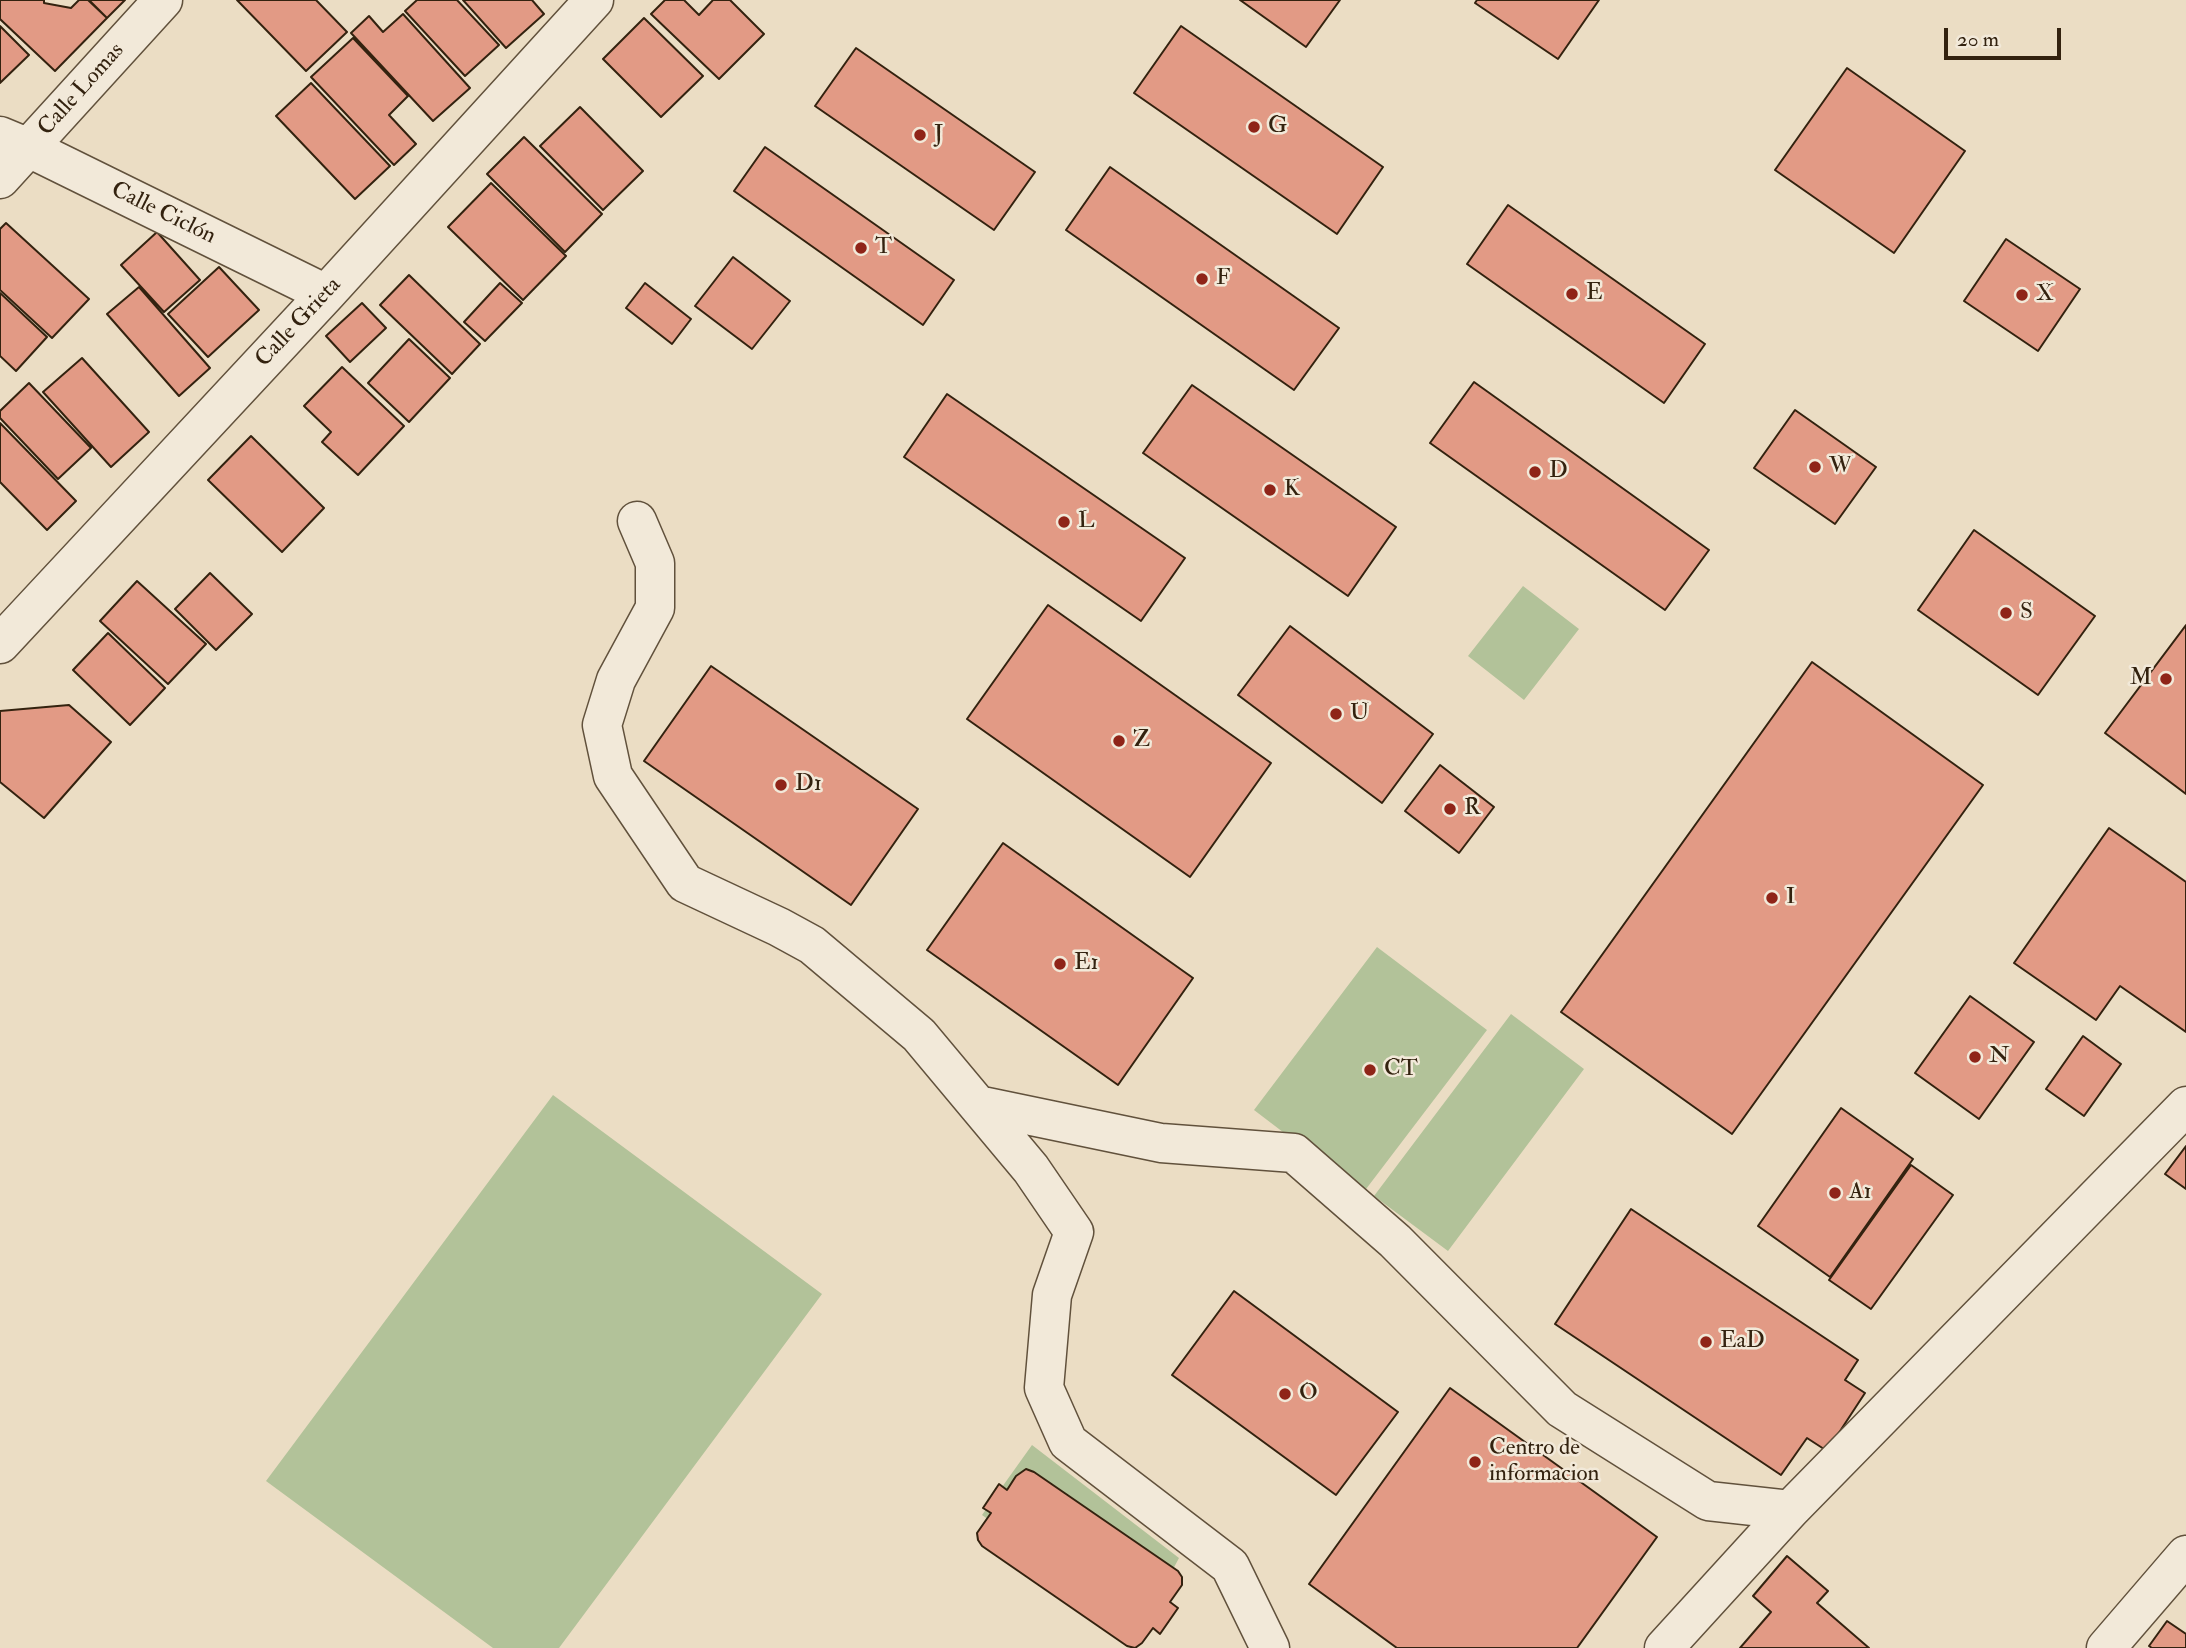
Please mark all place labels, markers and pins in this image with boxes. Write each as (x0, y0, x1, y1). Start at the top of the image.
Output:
place label: G (1268, 113, 1287, 141)
marker: G (1246, 119, 1262, 135)
place label: J (934, 121, 943, 149)
marker: J (912, 127, 928, 143)
place label: T (875, 234, 892, 262)
marker: T (853, 240, 869, 256)
place label: F (1216, 265, 1230, 293)
marker: F (1194, 271, 1210, 287)
place label: E (1586, 280, 1603, 308)
place label: X (2036, 281, 2054, 309)
marker: E (1564, 286, 1580, 302)
marker: X (2014, 287, 2030, 303)
place label: W (1829, 453, 1852, 481)
place label: D (1549, 458, 1568, 486)
marker: W (1807, 459, 1823, 475)
marker: D (1527, 464, 1543, 480)
place label: K (1284, 476, 1300, 504)
marker: K (1262, 482, 1278, 498)
place label: L (1078, 508, 1095, 536)
marker: L (1056, 514, 1072, 530)
place label: S (2020, 599, 2033, 627)
marker: S (1998, 605, 2014, 621)
place label: M (2130, 665, 2152, 693)
marker: M (2158, 671, 2174, 687)
place label: U (1350, 700, 1369, 728)
marker: U (1328, 706, 1344, 722)
place label: Z (1133, 727, 1150, 755)
marker: Z (1111, 733, 1127, 749)
place label: D1 (795, 771, 822, 799)
marker: D1 (773, 777, 789, 793)
place label: R (1464, 795, 1480, 823)
marker: R (1442, 801, 1458, 817)
place label: I (1786, 884, 1795, 912)
marker: I (1764, 890, 1780, 906)
place label: E1 (1074, 950, 1099, 978)
marker: E1 (1052, 956, 1068, 972)
place label: N (1989, 1043, 2010, 1071)
marker: N (1967, 1049, 1983, 1065)
place label: CT (1384, 1056, 1418, 1084)
marker: CT (1362, 1062, 1378, 1078)
place label: A1 (1849, 1179, 1872, 1207)
marker: A1 (1827, 1185, 1843, 1201)
place label: EaD (1720, 1328, 1765, 1356)
marker: EaD (1698, 1334, 1714, 1350)
place label: O (1299, 1380, 1318, 1408)
marker: O (1277, 1386, 1293, 1402)
place label: Centro de informacion (1489, 1435, 1599, 1489)
marker: Centro de informacion (1467, 1454, 1483, 1470)

